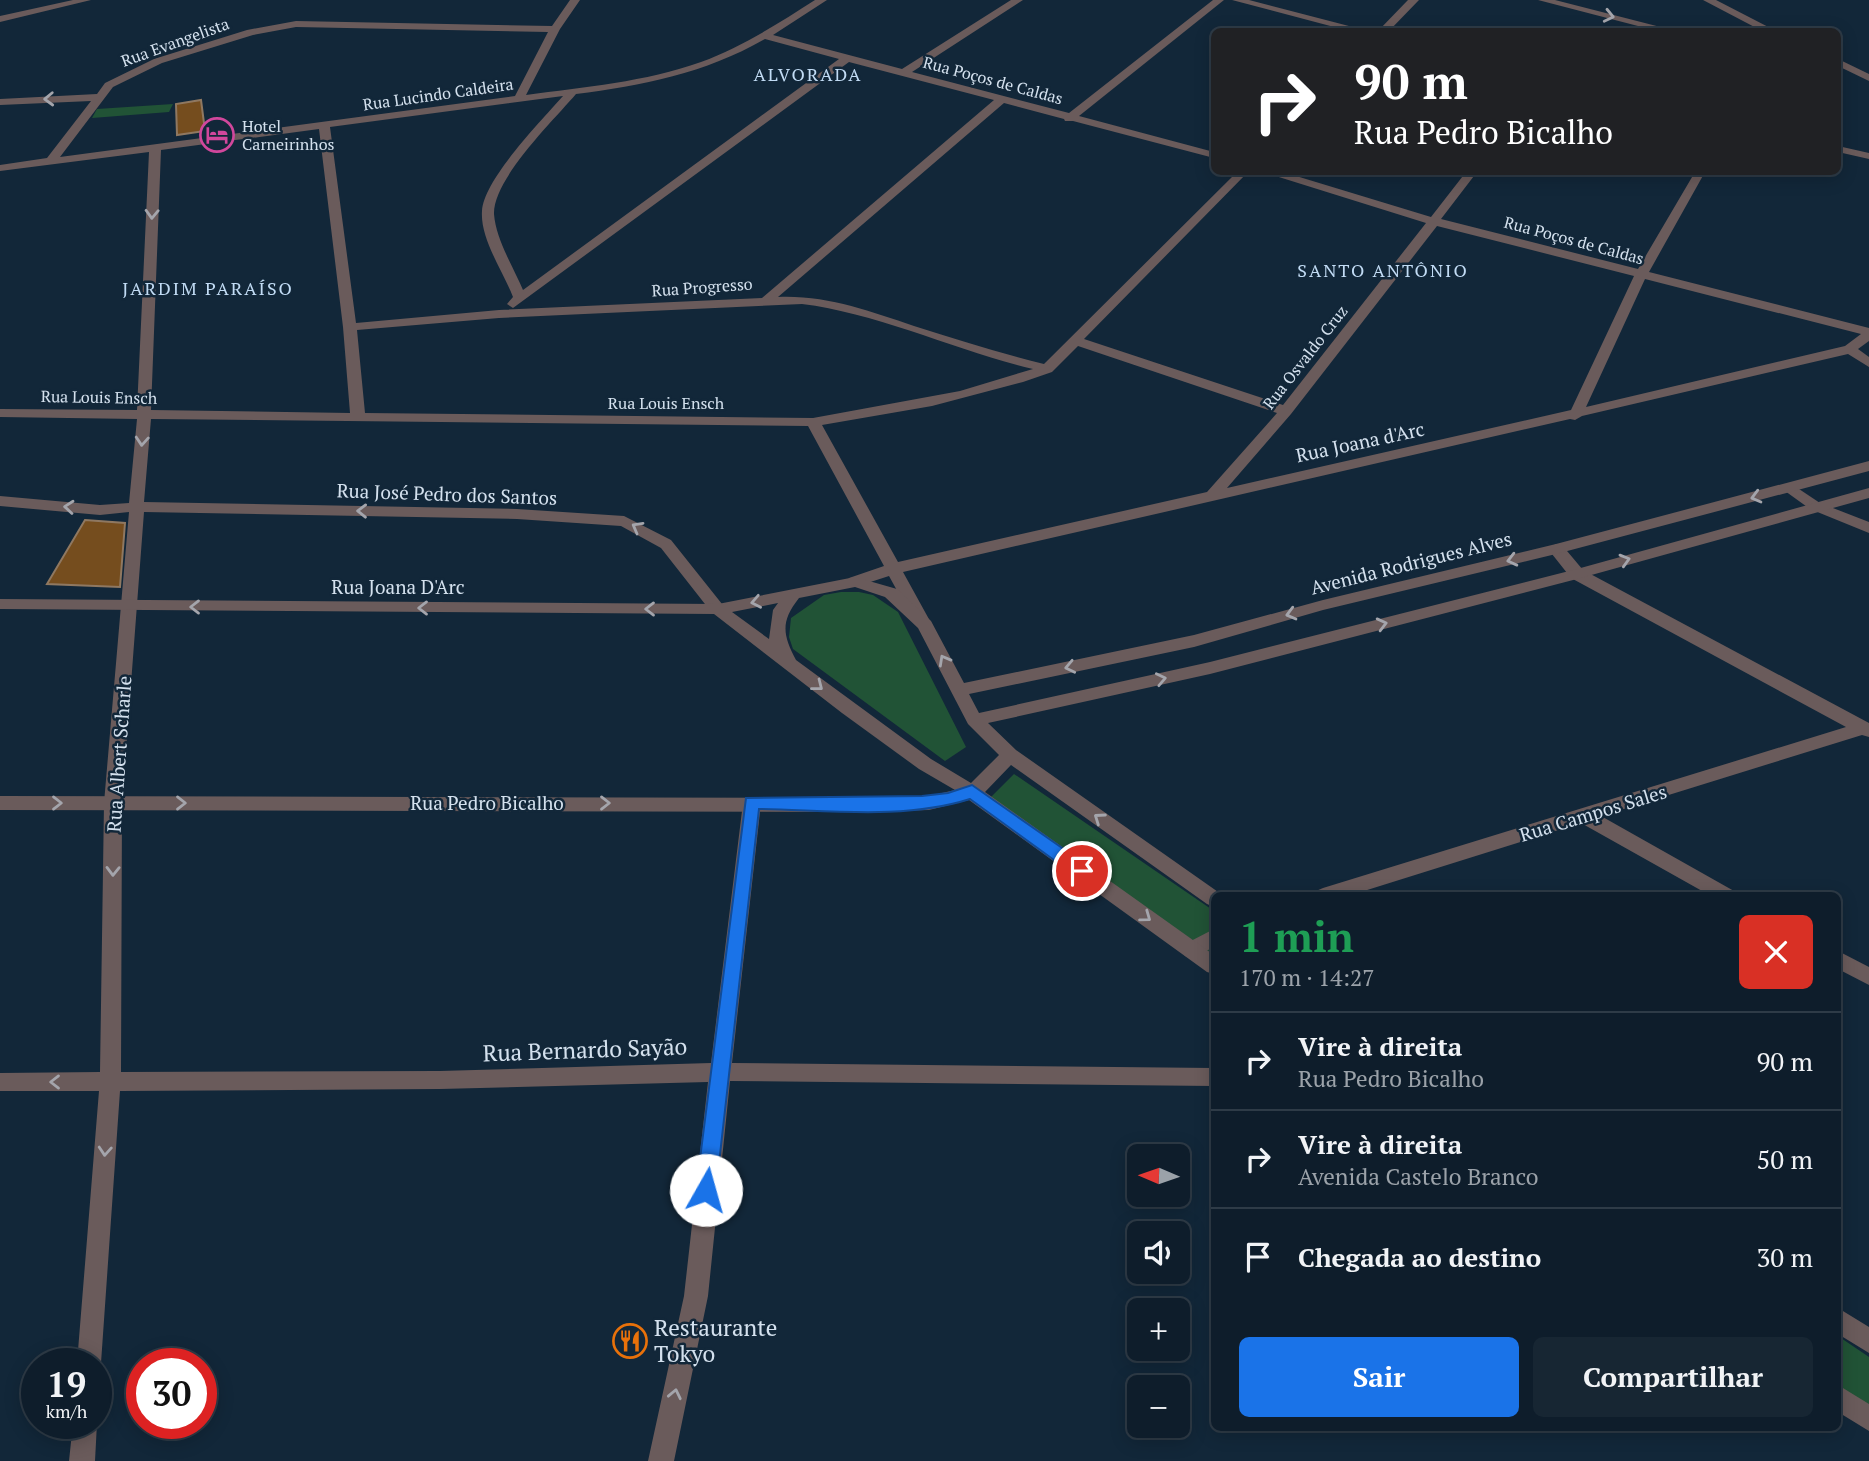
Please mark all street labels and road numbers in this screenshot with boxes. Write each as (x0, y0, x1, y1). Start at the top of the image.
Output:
street label: Rua Evangelista (118, 12, 232, 72)
street label: Rua Poços de Caldas (921, 51, 1065, 109)
street label: Rua Lucindo Caldeira (361, 73, 515, 115)
street label: Rua Poços de Caldas (1502, 211, 1646, 269)
street label: Rua Progresso (651, 272, 753, 302)
street label: Rua Osvaldo Cruz (1257, 301, 1353, 413)
street label: Rua Louis Ensch (41, 385, 158, 409)
street label: Rua Louis Ensch (608, 392, 725, 414)
street label: Rua Joana d'Arc (1293, 416, 1427, 467)
street label: Rua José Pedro dos Santos (336, 477, 558, 510)
street label: Avenida Rodrigues Alves (1308, 525, 1514, 600)
street label: Rua Joana D'Arc (331, 574, 465, 599)
street label: Rua Albert Scharle (101, 675, 136, 833)
street label: Rua Campos Sales (1516, 778, 1670, 847)
street label: Rua Pedro Bicalho (410, 790, 564, 815)
street label: Rua Bernardo Sayão (482, 1030, 688, 1069)

